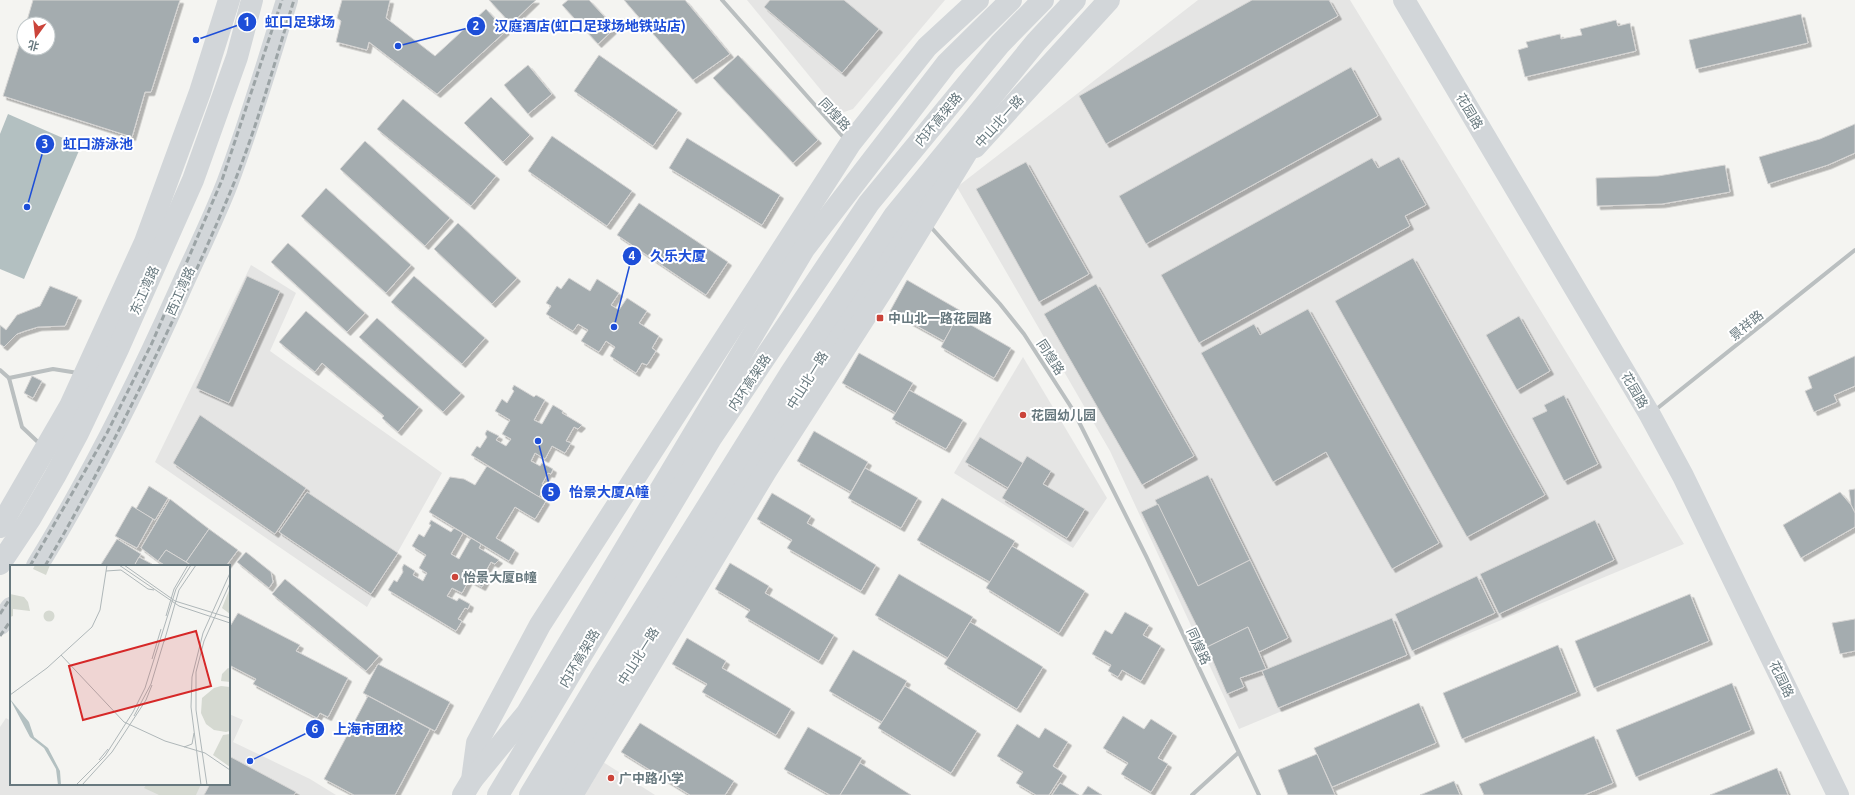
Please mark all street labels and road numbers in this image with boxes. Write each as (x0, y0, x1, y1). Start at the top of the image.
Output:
street label: 内环高架路 (912, 90, 964, 148)
street label: 花园路 (1454, 91, 1486, 131)
street label: 中山北一路 (972, 92, 1026, 150)
street label: 同煌路 (817, 95, 853, 133)
street label: 东江湾路 (127, 263, 161, 317)
street label: 西江湾路 (163, 264, 197, 318)
street label: 景祥路 (1726, 307, 1766, 343)
street label: 同煌路 (1035, 337, 1067, 377)
street label: 中山北一路 (784, 349, 830, 411)
street label: 内环高架路 (725, 351, 773, 413)
street label: 花园路 (1619, 370, 1651, 410)
street label: 中山北一路 (615, 625, 661, 687)
street label: 同煌路 (1184, 625, 1214, 667)
street label: 内环高架路 (556, 627, 602, 689)
street label: 花园路 (1767, 658, 1797, 700)

